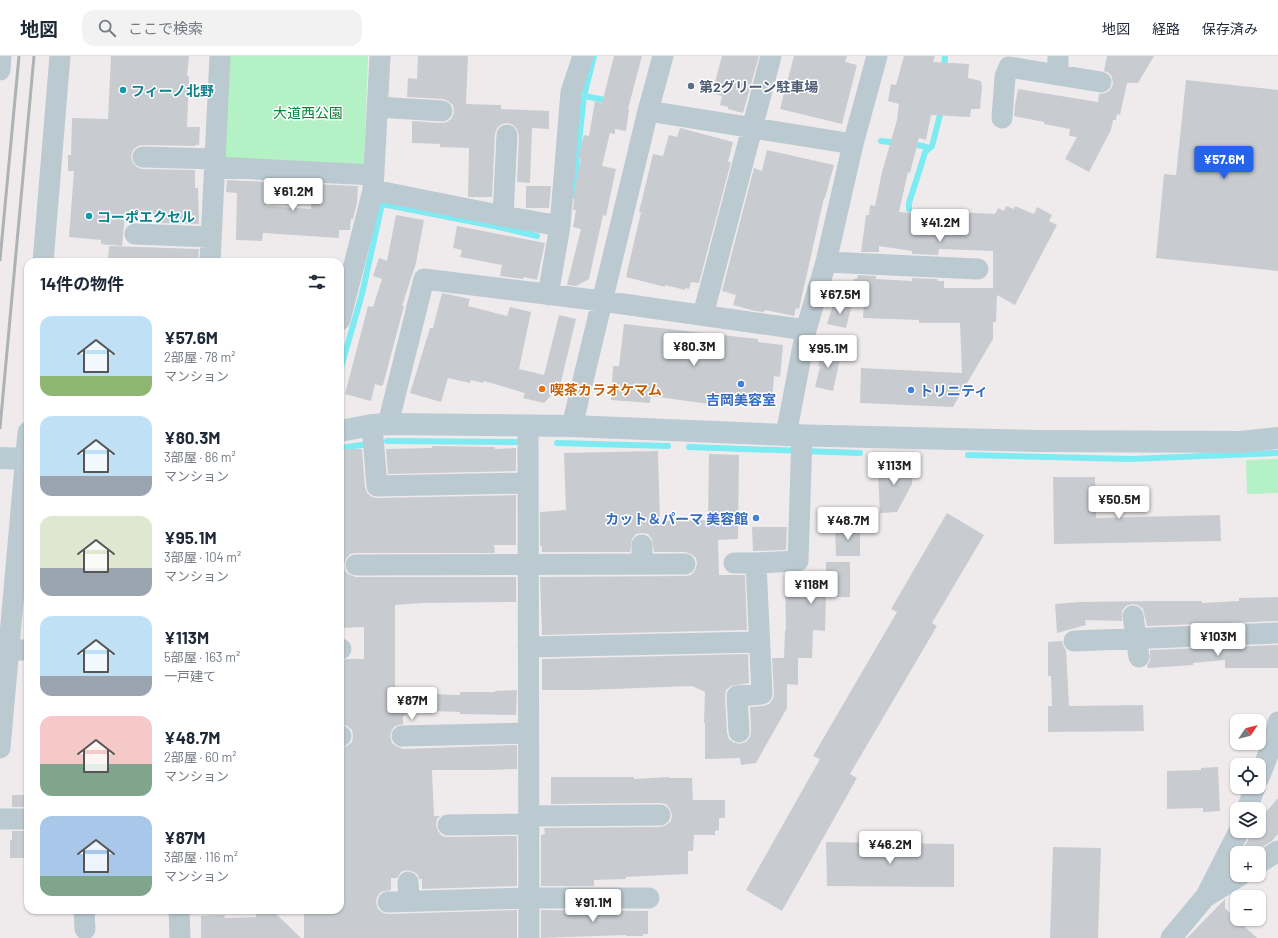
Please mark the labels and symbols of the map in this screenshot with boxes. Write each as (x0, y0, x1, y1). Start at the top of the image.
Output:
place label: 第2グリーン駐車場 (699, 78, 818, 95)
marker: 第2グリーン駐車場 (686, 81, 696, 91)
place label: フィーノ北野 (131, 82, 214, 99)
marker: フィーノ北野 (118, 85, 128, 95)
park label: 大道西公園 (273, 104, 343, 121)
pin: ¥57.6M (1191, 146, 1257, 180)
pin: ¥61.2M (260, 178, 326, 212)
place label: コーポエクセル (97, 208, 195, 225)
pin: ¥41.2M (907, 209, 973, 243)
marker: コーポエクセル (84, 211, 94, 221)
pin: ¥67.5M (807, 281, 873, 315)
pin: ¥80.3M (661, 333, 727, 367)
pin: ¥95.1M (795, 335, 861, 369)
marker: 吉岡美容室 (736, 379, 746, 389)
place label: 喫茶カラオケマム (550, 381, 662, 398)
place label: トリニティ (919, 382, 988, 399)
marker: 喫茶カラオケマム (537, 384, 547, 394)
marker: トリニティ (906, 385, 916, 395)
place label: 吉岡美容室 (706, 391, 776, 408)
pin: ¥113M (866, 452, 922, 486)
pin: ¥50.5M (1086, 486, 1152, 520)
pin: ¥48.7M (815, 507, 881, 541)
place label: カット＆パーマ 美容館 (605, 510, 748, 527)
marker: カット＆パーマ 美容館 (751, 513, 761, 523)
pin: ¥118M (783, 571, 839, 605)
pin: ¥103M (1190, 623, 1246, 657)
pin: ¥87M (388, 687, 436, 721)
north arrow (1230, 714, 1266, 750)
pin: ¥46.2M (857, 831, 923, 865)
pin: ¥91.1M (560, 889, 626, 923)

